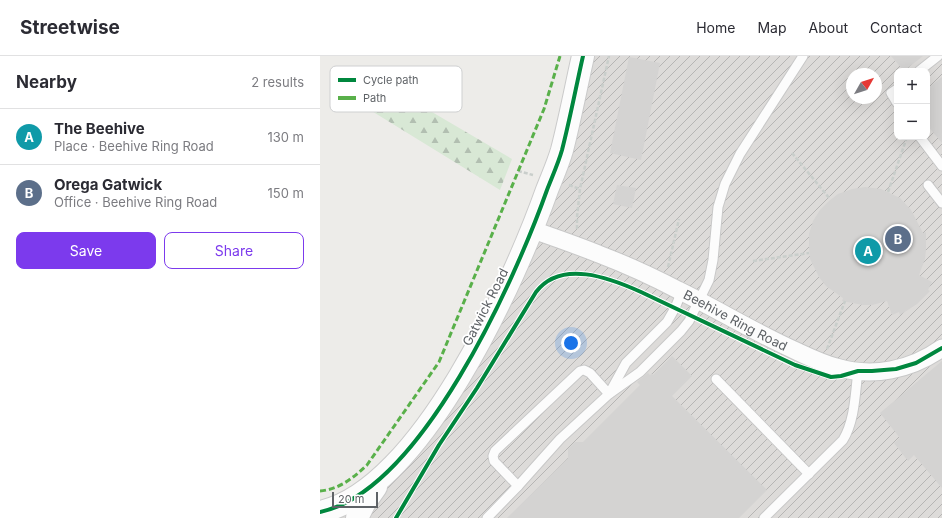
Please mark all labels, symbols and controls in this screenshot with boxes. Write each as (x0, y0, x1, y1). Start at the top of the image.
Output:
text: Streetwise (20, 16, 120, 39)
text: Home (696, 19, 735, 36)
text: Map (757, 19, 787, 36)
text: About (809, 19, 848, 36)
text: Contact (870, 19, 922, 36)
legend (330, 66, 462, 112)
north arrow (846, 68, 882, 104)
map controls (894, 68, 930, 140)
button: + (894, 68, 930, 104)
text: Nearby (16, 72, 77, 92)
text: Cycle path (363, 73, 419, 87)
text: 2 results (251, 74, 304, 90)
text: Path (363, 91, 386, 105)
button: − (894, 104, 930, 140)
text: The Beehive (54, 119, 145, 138)
text: A (24, 129, 34, 145)
text: 130 m (267, 129, 304, 145)
text: Place · Beehive Ring Road (54, 138, 214, 154)
text: Orega Gatwick (54, 175, 162, 194)
text: B (25, 185, 33, 201)
text: 150 m (268, 185, 304, 201)
text: Office · Beehive Ring Road (54, 194, 217, 210)
pin: B (885, 224, 911, 254)
button: Save (16, 232, 156, 269)
button: Share (164, 232, 304, 269)
pin: A (855, 236, 881, 266)
street label: Gatwick Road (459, 266, 511, 348)
street label: Beehive Ring Road (681, 286, 790, 354)
your location (561, 333, 581, 353)
scale bar (332, 490, 378, 509)
text: 20 m (338, 492, 364, 506)

